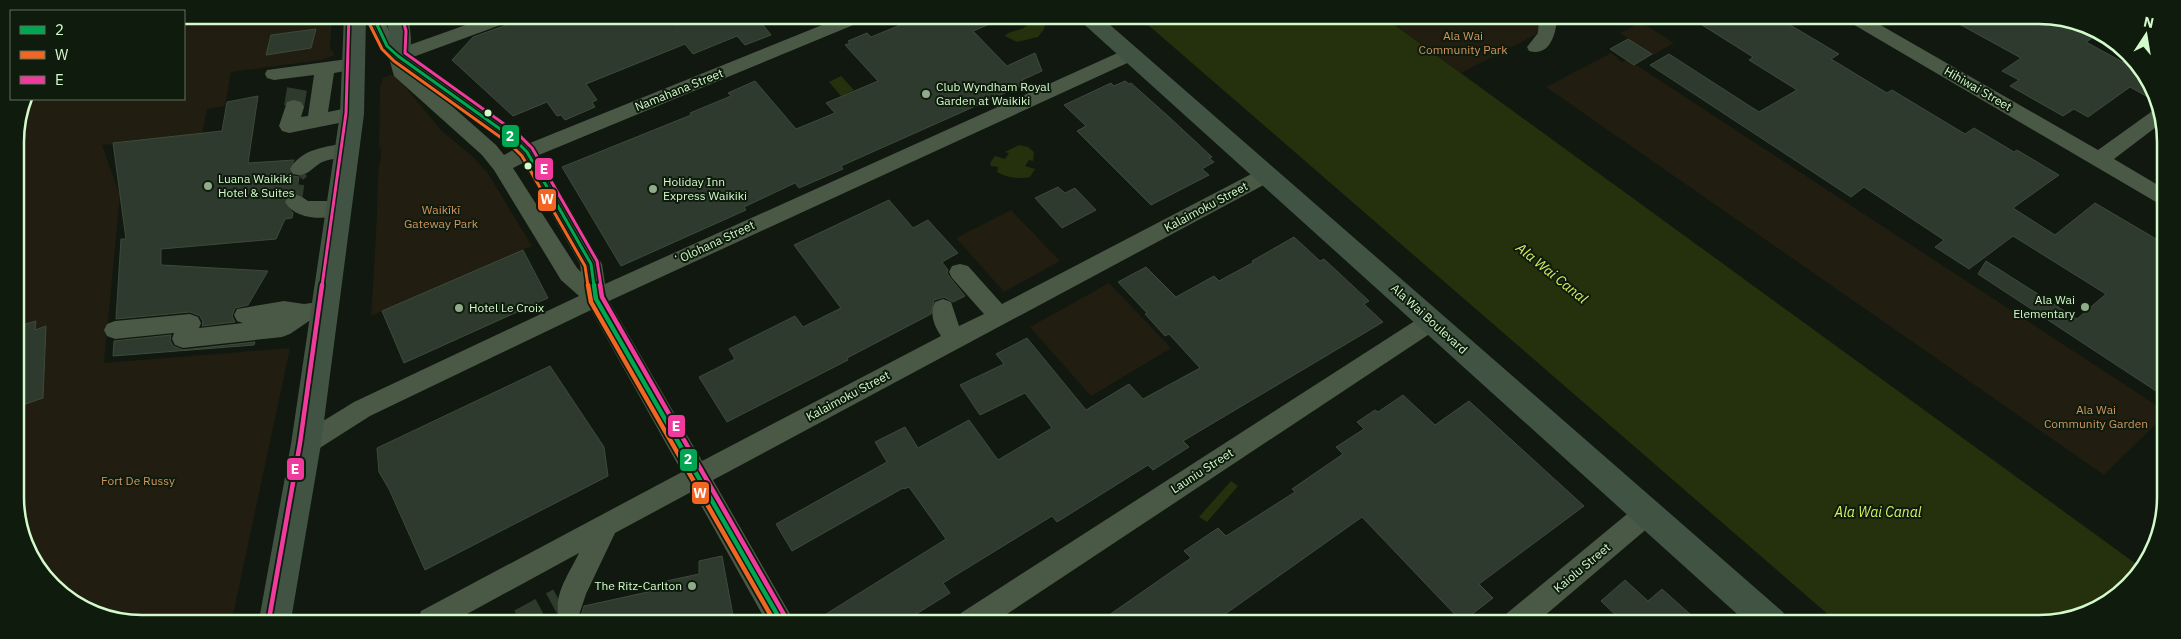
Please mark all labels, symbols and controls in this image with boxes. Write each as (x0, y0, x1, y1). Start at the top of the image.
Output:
legend (10, 10, 185, 100)
north arrow (2121, 10, 2171, 60)
text: N (2142, 12, 2156, 32)
text: 2 (55, 20, 64, 39)
park label: Ala Wai Community Park (1418, 28, 1508, 57)
text: W (55, 45, 69, 64)
street label: Hihiwai Street (1942, 63, 2015, 114)
street label: Namahana Street (632, 65, 725, 114)
text: E (55, 70, 64, 89)
place label: Club Wyndham Royal Garden at Waikiki (936, 79, 1050, 108)
marker: Club Wyndham Royal Garden at Waikiki (920, 88, 932, 100)
unlabelled marker (483, 108, 493, 118)
line badge: 2 (501, 124, 520, 148)
text: 2 (506, 127, 514, 145)
line badge: E (534, 157, 554, 181)
text: E (540, 160, 548, 178)
unlabelled marker (523, 161, 533, 171)
place label: Luana Waikiki Hotel & Suites (218, 171, 295, 200)
place label: Holiday Inn Express Waikiki (663, 174, 747, 203)
street label: Kalaimoku Street (1161, 178, 1250, 235)
marker: Luana Waikiki Hotel & Suites (202, 180, 214, 192)
marker: Holiday Inn Express Waikiki (647, 183, 659, 195)
line badge: W (537, 188, 557, 212)
text: W (540, 190, 554, 208)
park label: Waikīkī Gateway Park (404, 202, 479, 231)
street label: ʻOlohana Street (671, 217, 757, 268)
water label: Ala Wai Canal (1512, 238, 1592, 308)
street label: Ala Wai Boulevard (1388, 280, 1471, 357)
place label: Ala Wai Elementary (2013, 292, 2075, 321)
place label: Hotel Le Croix (469, 300, 544, 315)
marker: Ala Wai Elementary (2079, 301, 2091, 313)
marker: Hotel Le Croix (453, 302, 465, 314)
street label: Kalaimoku Street (803, 367, 892, 424)
park label: Ala Wai Community Garden (2044, 402, 2148, 431)
line badge: E (667, 414, 686, 438)
text: E (672, 417, 680, 435)
street label: Launiu Street (1168, 445, 1236, 496)
line badge: 2 (679, 448, 698, 472)
text: 2 (684, 450, 692, 468)
line badge: E (286, 457, 305, 481)
text: E (291, 460, 299, 478)
park label: Fort De Russy (101, 473, 175, 488)
line badge: W (691, 481, 710, 505)
text: W (693, 484, 707, 502)
water label: Ala Wai Canal (1833, 503, 1922, 521)
street label: Kaiolu Street (1550, 540, 1613, 596)
place label: The Ritz-Carlton (595, 578, 682, 593)
marker: The Ritz-Carlton (686, 580, 698, 592)

